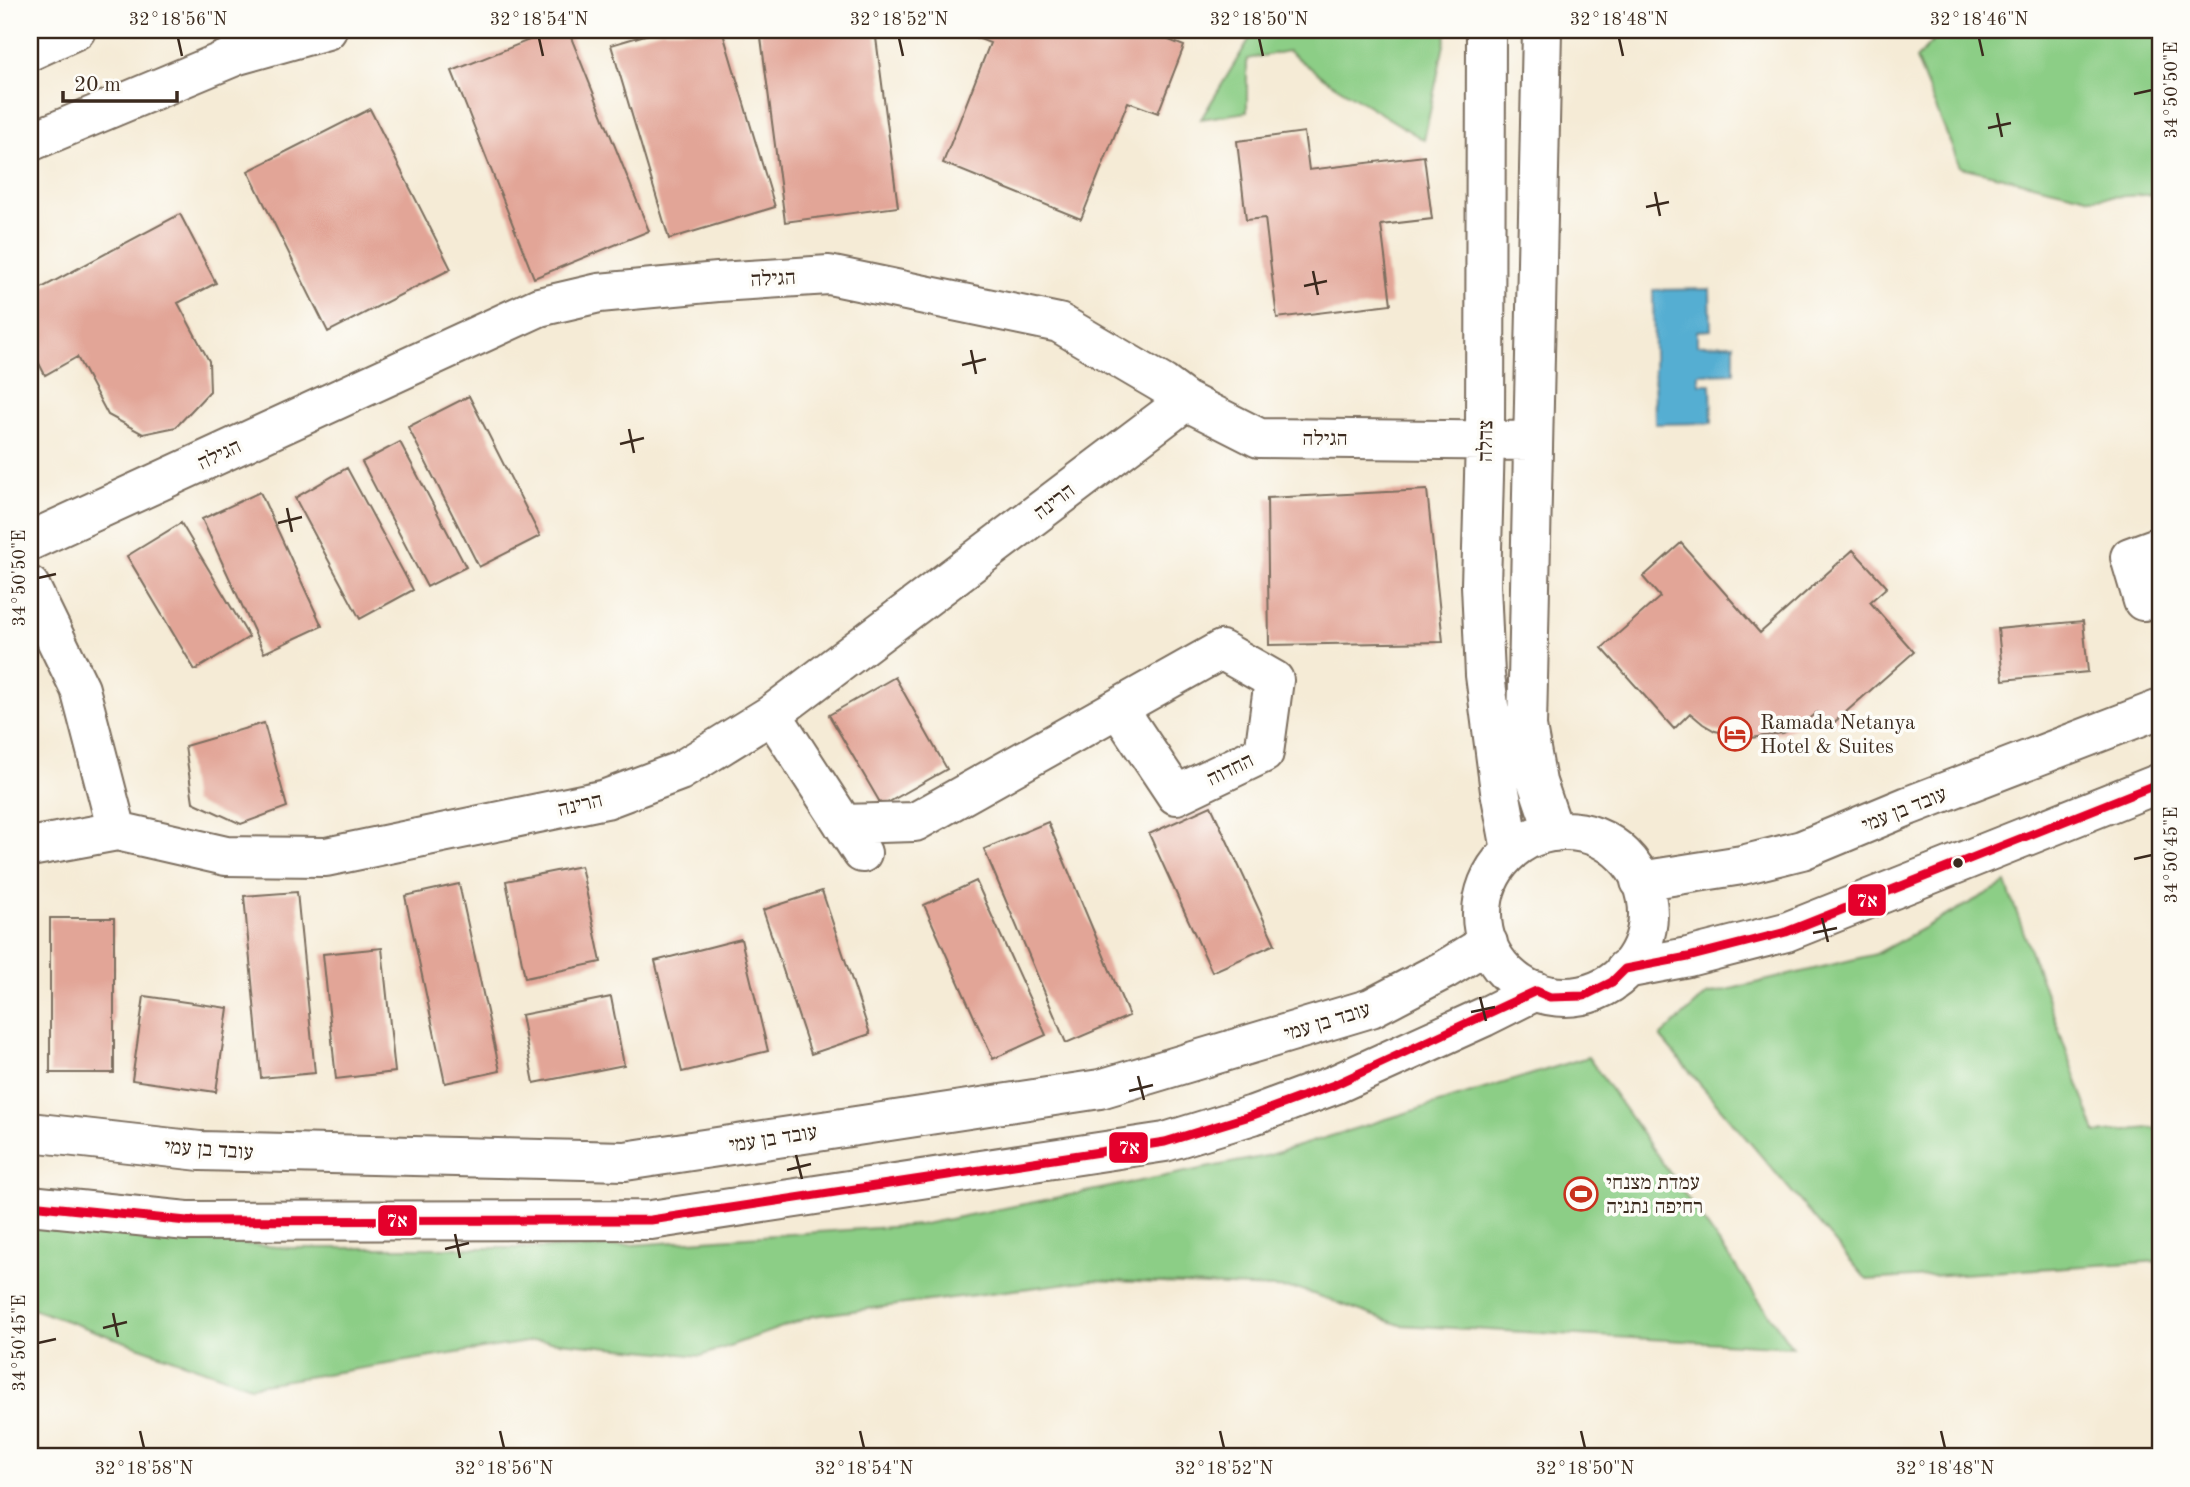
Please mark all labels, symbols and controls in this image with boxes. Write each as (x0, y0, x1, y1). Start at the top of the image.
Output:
text: 32°18'56"N (129, 11, 227, 29)
text: 32°18'54"N (490, 11, 588, 29)
text: 32°18'52"N (850, 11, 948, 29)
text: 32°18'50"N (1210, 11, 1308, 29)
text: 32°18'48"N (1570, 11, 1668, 29)
text: 32°18'46"N (1930, 11, 2028, 29)
text: 34°50'50"E (2163, 42, 2181, 138)
scale bar (63, 60, 177, 104)
text: 20 m (74, 75, 121, 96)
street label: הגילה (750, 267, 796, 291)
street label: צהלה (1475, 420, 1497, 462)
street label: הגילה (1302, 428, 1348, 450)
street label: הגילה (194, 435, 245, 474)
street label: הרינה (1031, 480, 1079, 524)
text: 34°50'50"E (11, 530, 29, 626)
place label: Ramada Netanya Hotel & Suites (1760, 713, 1915, 758)
hotel icon: Ramada Netanya Hotel & Suites (1716, 715, 1754, 753)
street label: החדוה (1204, 750, 1257, 791)
street label: עובד בן עמי (1859, 784, 1950, 837)
street label: הרינה (556, 790, 605, 821)
text: 34°50'45"E (2163, 807, 2181, 903)
unlabelled marker (1951, 856, 1965, 870)
line badge: 7א (1847, 883, 1887, 917)
text: 7א (1856, 893, 1878, 912)
street label: עובד בן עמי (1282, 999, 1373, 1045)
street label: עובד בן עמי (728, 1122, 819, 1157)
line badge: 7א (1108, 1131, 1149, 1164)
street label: עובד בן עמי (164, 1137, 254, 1164)
text: 7א (1118, 1140, 1140, 1159)
place label: עמדת מצנחי רחיפה נתניה (1606, 1173, 1703, 1218)
sports icon: עמדת מצנחי רחיפה נתניה (1562, 1175, 1600, 1213)
line badge: 7א (377, 1204, 418, 1237)
text: 7א (386, 1213, 408, 1232)
text: 34°50'45"E (11, 1295, 29, 1391)
text: 32°18'58"N (95, 1460, 193, 1478)
text: 32°18'56"N (455, 1460, 553, 1478)
text: 32°18'54"N (815, 1460, 913, 1478)
text: 32°18'52"N (1175, 1460, 1273, 1478)
text: 32°18'50"N (1536, 1460, 1634, 1478)
text: 32°18'48"N (1896, 1460, 1994, 1478)

